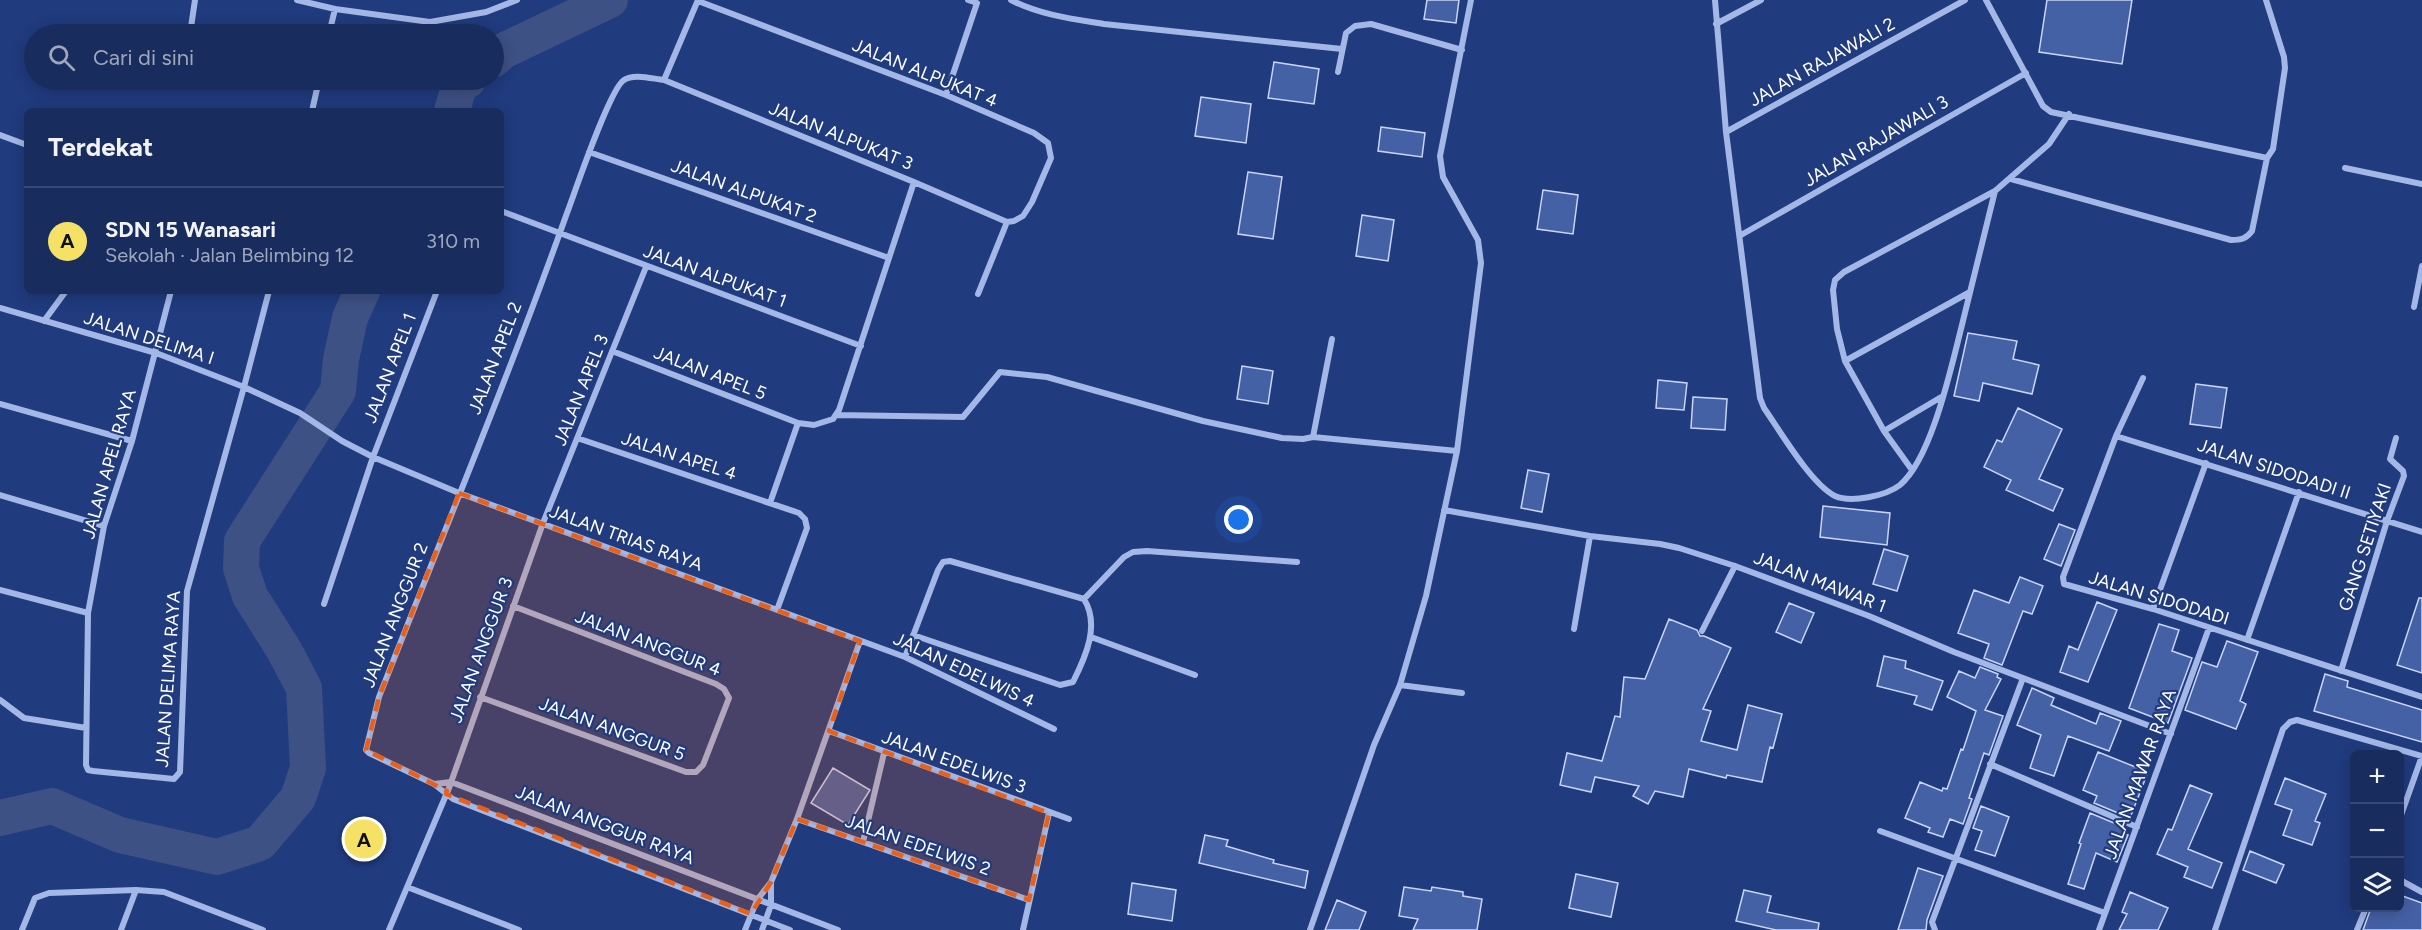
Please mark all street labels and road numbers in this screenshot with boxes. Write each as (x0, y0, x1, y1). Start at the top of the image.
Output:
street label: JALAN RAJAWALI 2 (1745, 13, 1899, 111)
street label: JALAN ALPUKAT 4 (849, 34, 1001, 112)
street label: JALAN RAJAWALI 3 (1800, 91, 1952, 191)
street label: JALAN ALPUKAT 3 (766, 97, 916, 175)
street label: JALAN ALPUKAT 2 (668, 154, 820, 228)
street label: JALAN ALPUKAT 1 (640, 240, 790, 312)
street label: JALAN APEL 2 (463, 299, 527, 417)
street label: JALAN DELIMA I (81, 307, 217, 369)
street label: JALAN APEL 1 (359, 310, 421, 426)
street label: JALAN APEL 3 (549, 331, 613, 449)
street label: JALAN APEL 5 (651, 341, 769, 405)
street label: JALAN APEL RAYA (77, 387, 141, 541)
street label: JALAN APEL 4 (619, 427, 739, 485)
street label: JALAN SIDODADI II (2195, 434, 2353, 504)
street label: GANG SETIYAKI (2334, 480, 2396, 614)
street label: JALAN TRIAS RAYA (546, 500, 706, 576)
street label: JALAN ANGGUR 2 (357, 539, 433, 691)
street label: JALAN MAWAR 1 (1751, 547, 1889, 617)
street label: JALAN SIDODADI (2086, 566, 2232, 630)
street label: JALAN ANGGUR 3 (444, 574, 518, 726)
street label: JALAN DELIMA RAYA (151, 590, 185, 768)
street label: JALAN ANGGUR 4 (572, 605, 724, 681)
street label: JALAN EDELWIS 4 (890, 628, 1038, 712)
street label: JALAN MAWAR RAYA (2099, 686, 2181, 862)
street label: JALAN ANGGUR 5 (536, 692, 688, 766)
street label: JALAN EDELWIS 3 (879, 726, 1029, 798)
street label: JALAN ANGGUR RAYA (513, 781, 697, 869)
street label: JALAN EDELWIS 2 (842, 810, 994, 880)

